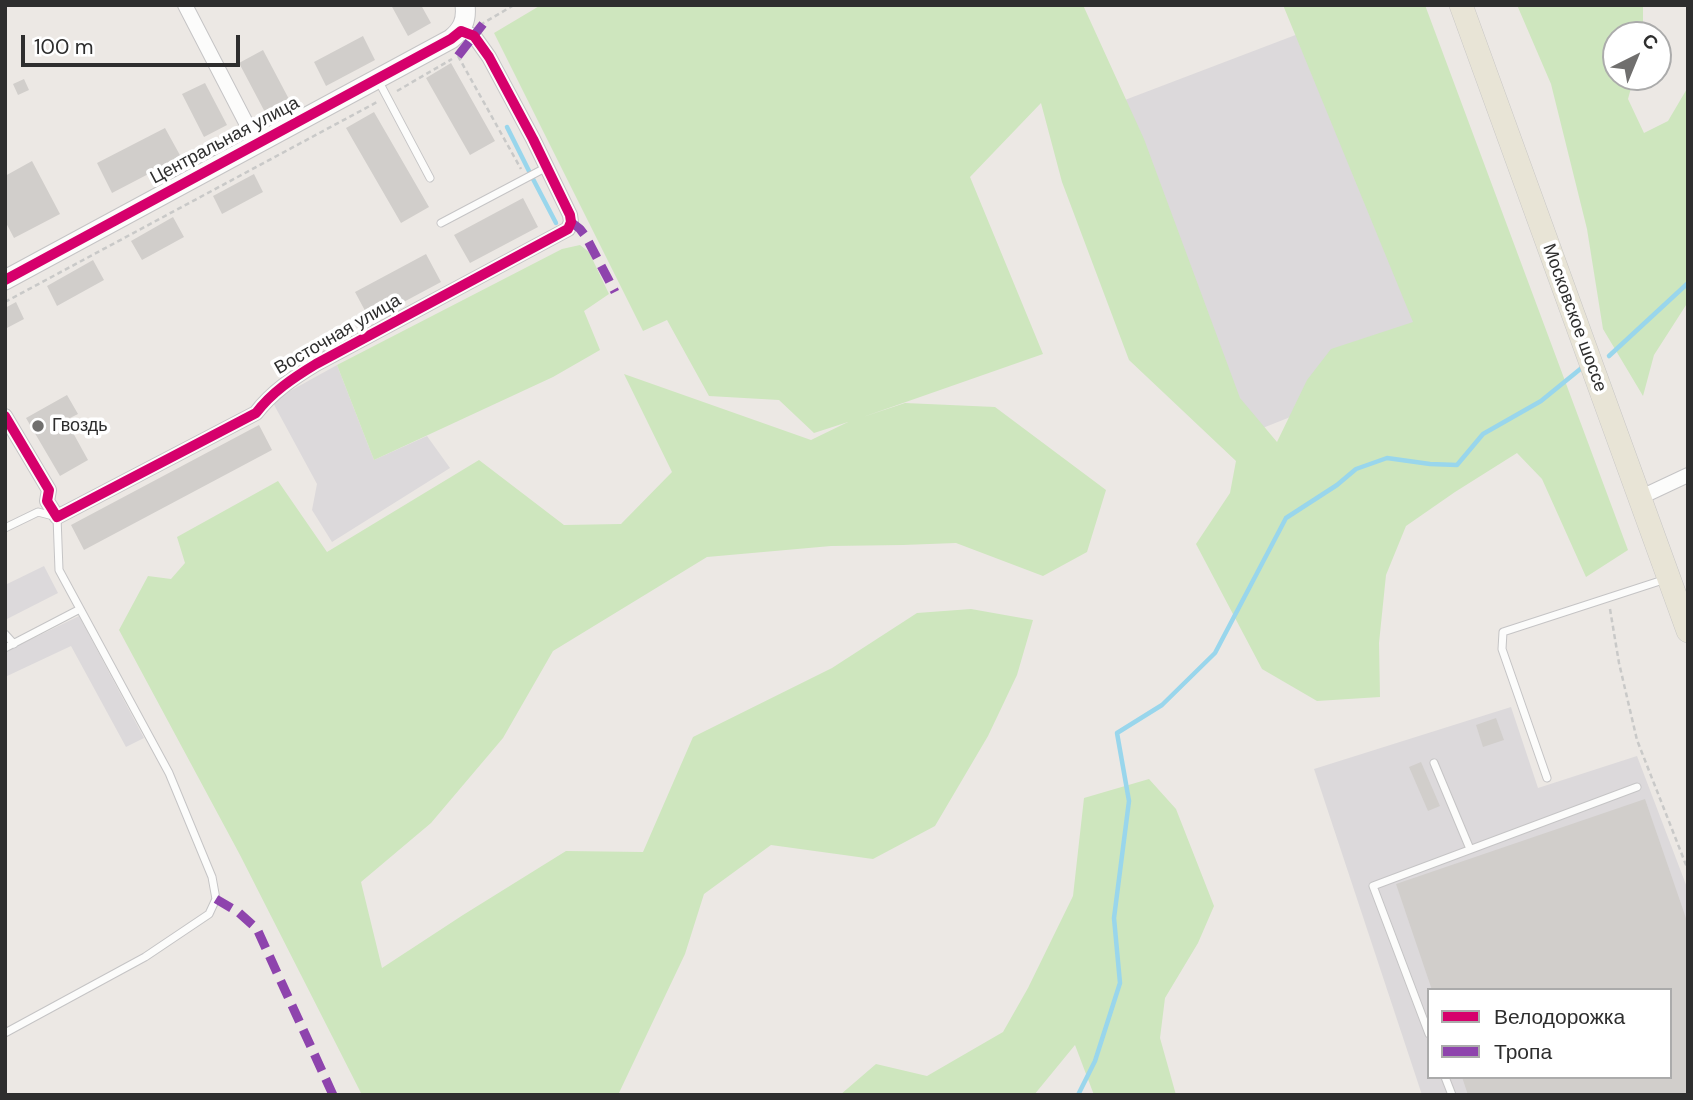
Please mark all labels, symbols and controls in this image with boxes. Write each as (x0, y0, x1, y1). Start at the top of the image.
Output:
scale bar (24, 21, 243, 65)
north arrow (1602, 21, 1672, 91)
text: С (1637, 28, 1664, 56)
text: 100 m (34, 33, 94, 61)
street label: Центральная улица (147, 93, 303, 189)
street label: Московское шоссе (1537, 241, 1611, 395)
street label: Восточная улица (271, 290, 405, 380)
place label: Гвоздь (52, 415, 108, 437)
marker: Гвоздь (30, 418, 46, 434)
legend (1427, 988, 1672, 1079)
text: Велодорожка (1494, 1003, 1625, 1031)
text: Тропа (1494, 1038, 1552, 1066)

